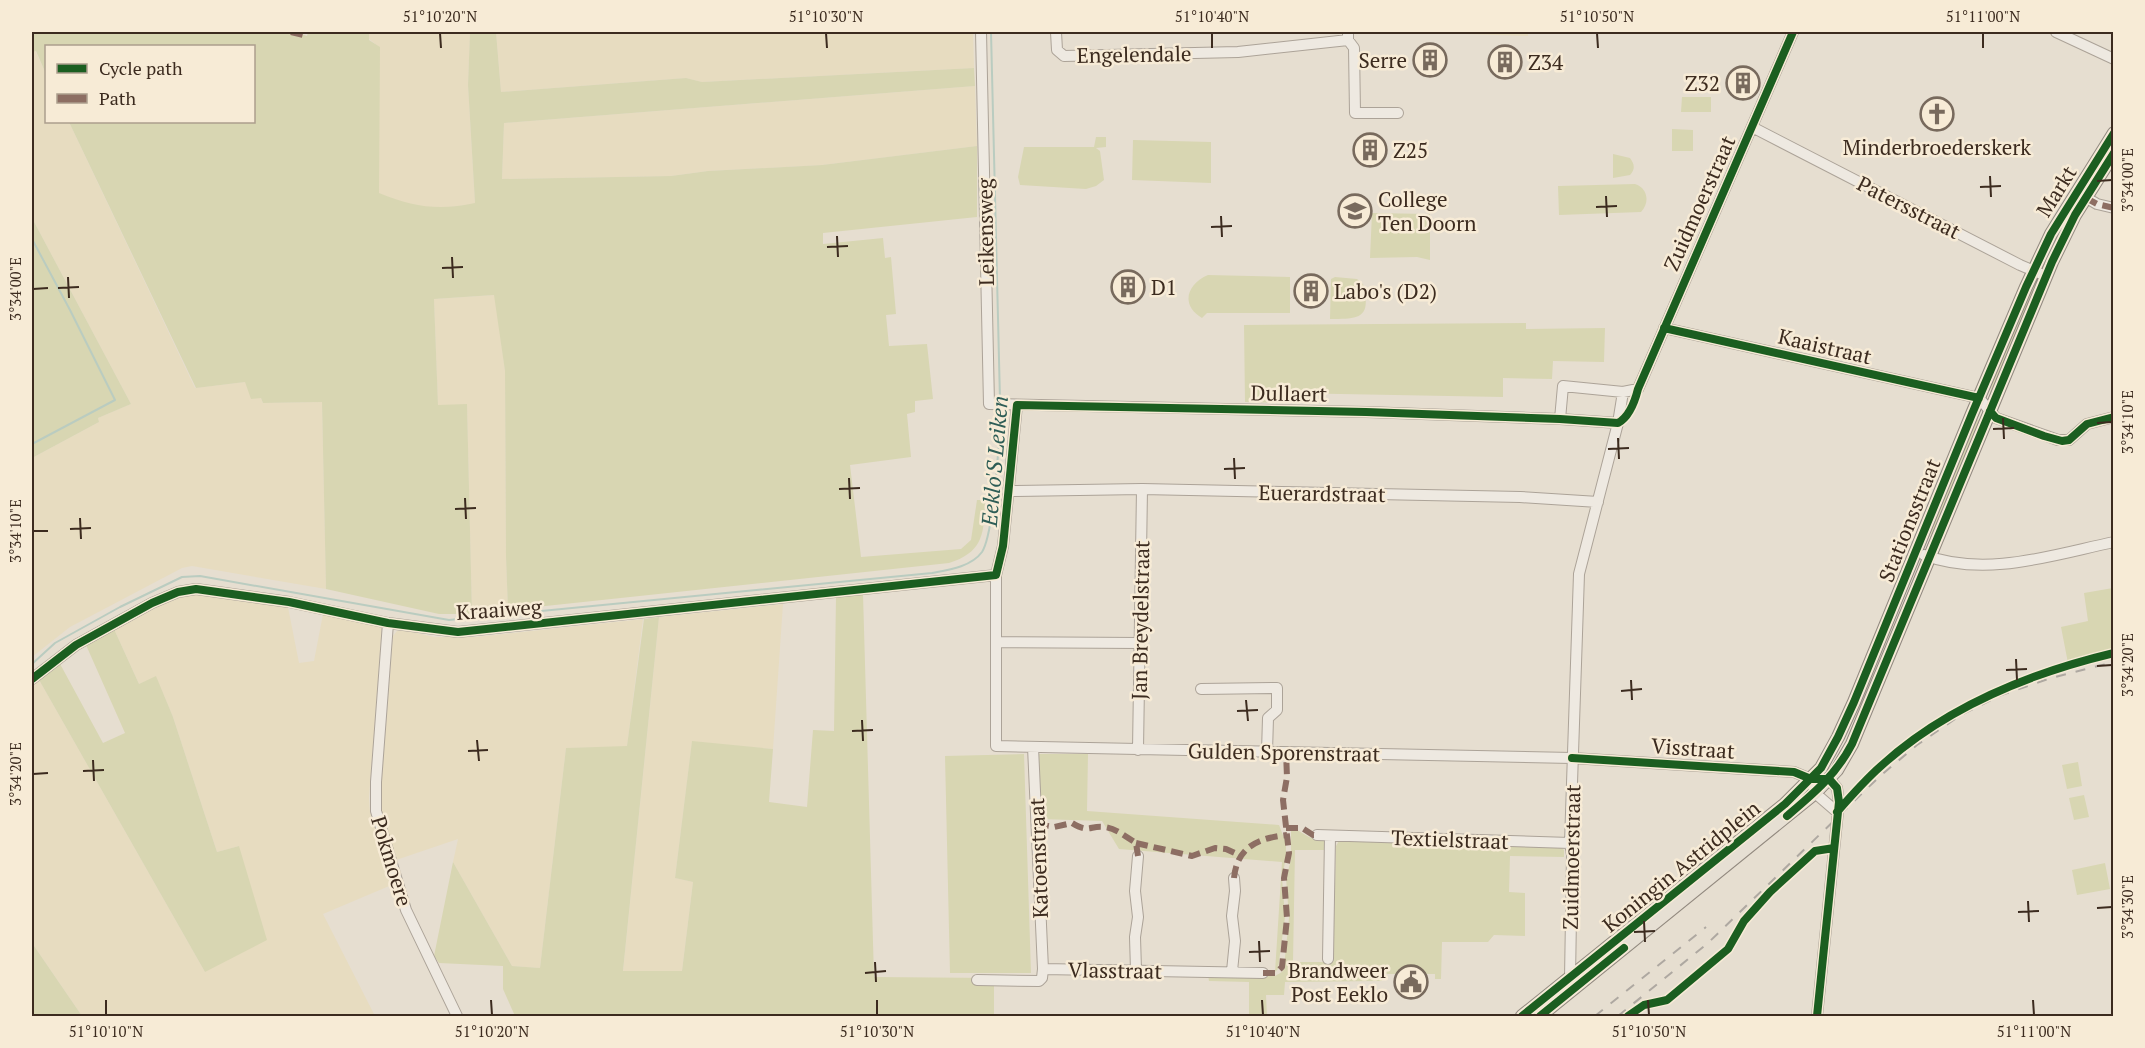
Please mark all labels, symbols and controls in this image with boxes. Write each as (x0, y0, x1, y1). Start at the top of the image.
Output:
text: 51°10'20"N (403, 6, 477, 26)
text: 51°10'30"N (789, 6, 863, 26)
text: 51°10'40"N (1175, 6, 1249, 26)
text: 51°10'50"N (1560, 6, 1634, 26)
text: 51°11'00"N (1946, 6, 2020, 26)
street label: Engelendale (1076, 39, 1192, 69)
building icon: Serre (1412, 42, 1448, 78)
building icon: Z34 (1487, 44, 1523, 80)
legend (45, 45, 255, 123)
place label: Serre (1358, 46, 1407, 74)
place label: Z34 (1528, 48, 1564, 76)
text: Cycle path (99, 56, 183, 80)
building icon: Z32 (1725, 65, 1761, 101)
place label: Z32 (1685, 69, 1720, 97)
text: Path (99, 86, 136, 110)
church icon: Minderbroederskerk (1919, 96, 1955, 132)
street label: Zuidmoerstraat (1657, 131, 1741, 275)
building icon: Z25 (1352, 132, 1388, 168)
place label: Minderbroederskerk (1843, 133, 2031, 161)
place label: Z25 (1393, 136, 1428, 164)
text: 3°34'00"E (2117, 148, 2137, 212)
street label: Markt (2029, 160, 2083, 222)
street label: Patersstraat (1852, 169, 1966, 245)
street label: Leikensweg (970, 177, 1000, 286)
place label: College Ten Doorn (1378, 185, 1477, 237)
school or university icon: College Ten Doorn (1337, 193, 1373, 229)
text: 3°34'00"E (5, 257, 25, 321)
building icon: D1 (1110, 269, 1146, 305)
place label: D1 (1151, 273, 1177, 301)
building icon: Labo's (D2) (1293, 273, 1329, 309)
place label: Labo's (D2) (1334, 277, 1437, 305)
street label: Kaaistraat (1776, 322, 1875, 370)
street label: Dullaert (1250, 378, 1328, 408)
text: 3°34'10"E (2117, 390, 2137, 454)
water label: Eeklo'S Leiken (974, 394, 1014, 529)
street label: Stationsstraat (1872, 454, 1947, 586)
street label: Euerardstraat (1258, 478, 1386, 508)
text: 3°34'10"E (5, 499, 25, 563)
street label: Jan Breydelstraat (1125, 540, 1155, 700)
street label: Kraaiweg (455, 592, 544, 626)
text: 3°34'20"E (2117, 633, 2137, 697)
street label: Visstraat (1650, 731, 1736, 765)
street label: Gulden Sporenstraat (1188, 736, 1381, 768)
text: 3°34'20"E (5, 742, 25, 806)
street label: Zuidmoerstraat (1556, 784, 1586, 930)
street label: Koningin Astridplein (1596, 793, 1766, 938)
street label: Katoenstraat (1022, 797, 1054, 919)
street label: Pokmoere (365, 812, 419, 910)
street label: Textielstraat (1391, 823, 1510, 855)
text: 3°34'30"E (2117, 875, 2137, 939)
street label: Vlasstraat (1068, 955, 1163, 985)
place label: Brandweer Post Eeklo (1288, 956, 1388, 1008)
public building icon: Brandweer Post Eeklo (1393, 964, 1429, 1000)
text: 51°10'10"N (69, 1021, 143, 1041)
text: 51°10'20"N (455, 1021, 529, 1041)
text: 51°10'30"N (840, 1021, 914, 1041)
text: 51°10'40"N (1226, 1021, 1300, 1041)
text: 51°10'50"N (1612, 1021, 1686, 1041)
text: 51°11'00"N (1997, 1021, 2071, 1041)

